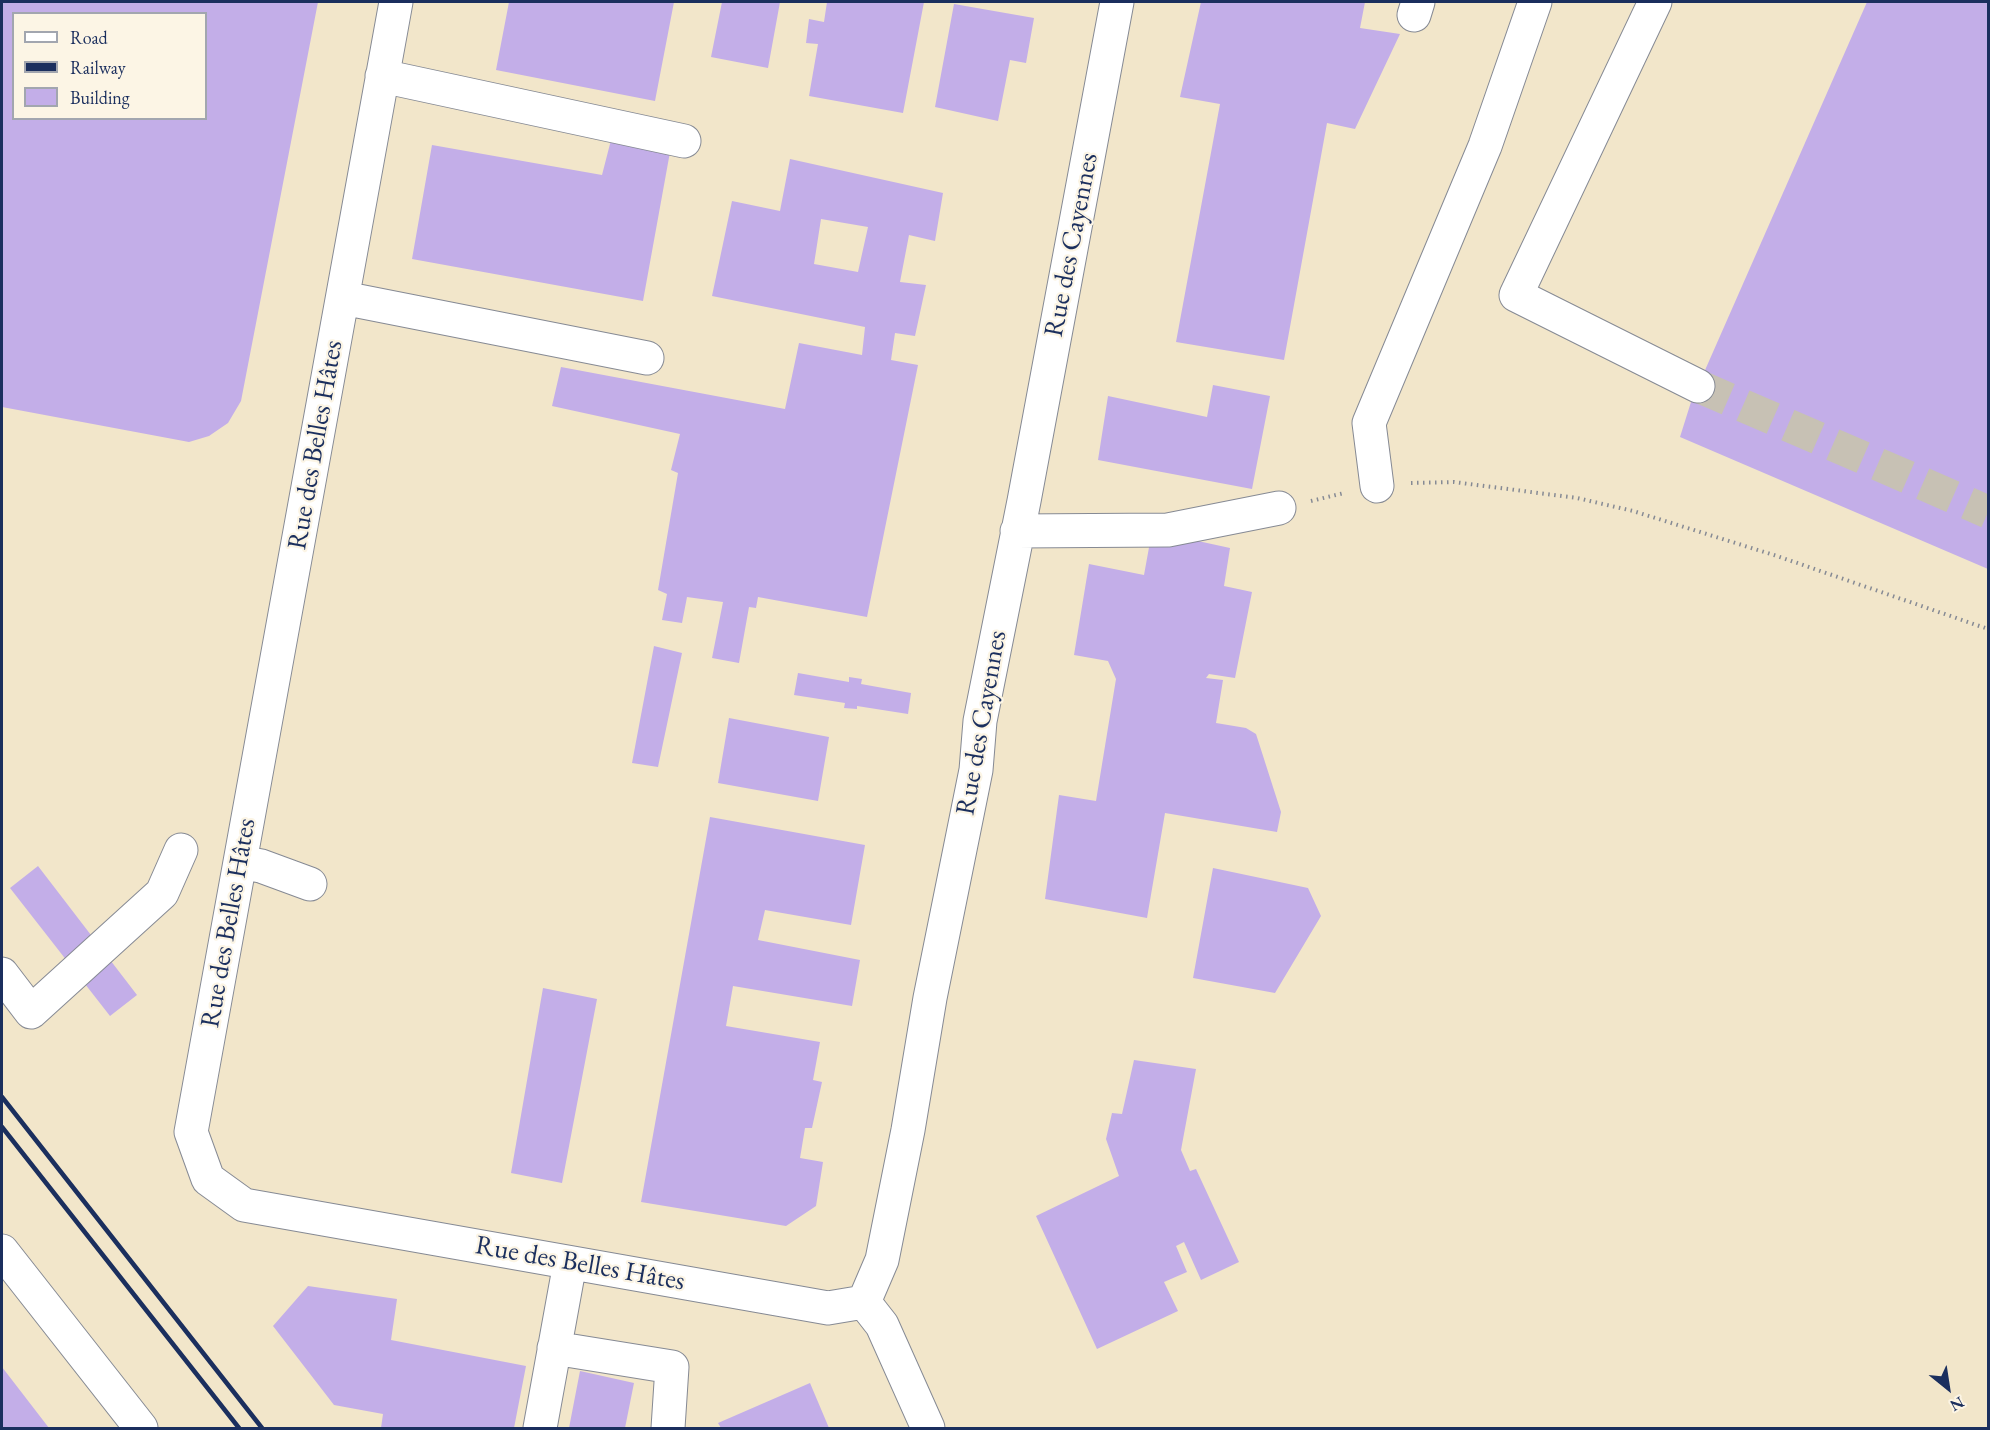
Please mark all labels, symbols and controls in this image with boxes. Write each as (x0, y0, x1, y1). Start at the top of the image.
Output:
legend (12, 12, 207, 120)
text: Road (70, 26, 108, 49)
text: Railway (70, 56, 126, 79)
text: Building (70, 86, 130, 109)
street label: Rue des Cayennes (1038, 150, 1106, 340)
street label: Rue des Belles Hâtes (282, 338, 350, 552)
street label: Rue des Cayennes (950, 628, 1014, 818)
street label: Rue des Belles Hâtes (195, 816, 263, 1030)
street label: Rue des Belles Hâtes (473, 1230, 687, 1298)
north arrow (1918, 1358, 1978, 1418)
text: N (1946, 1392, 1968, 1416)

